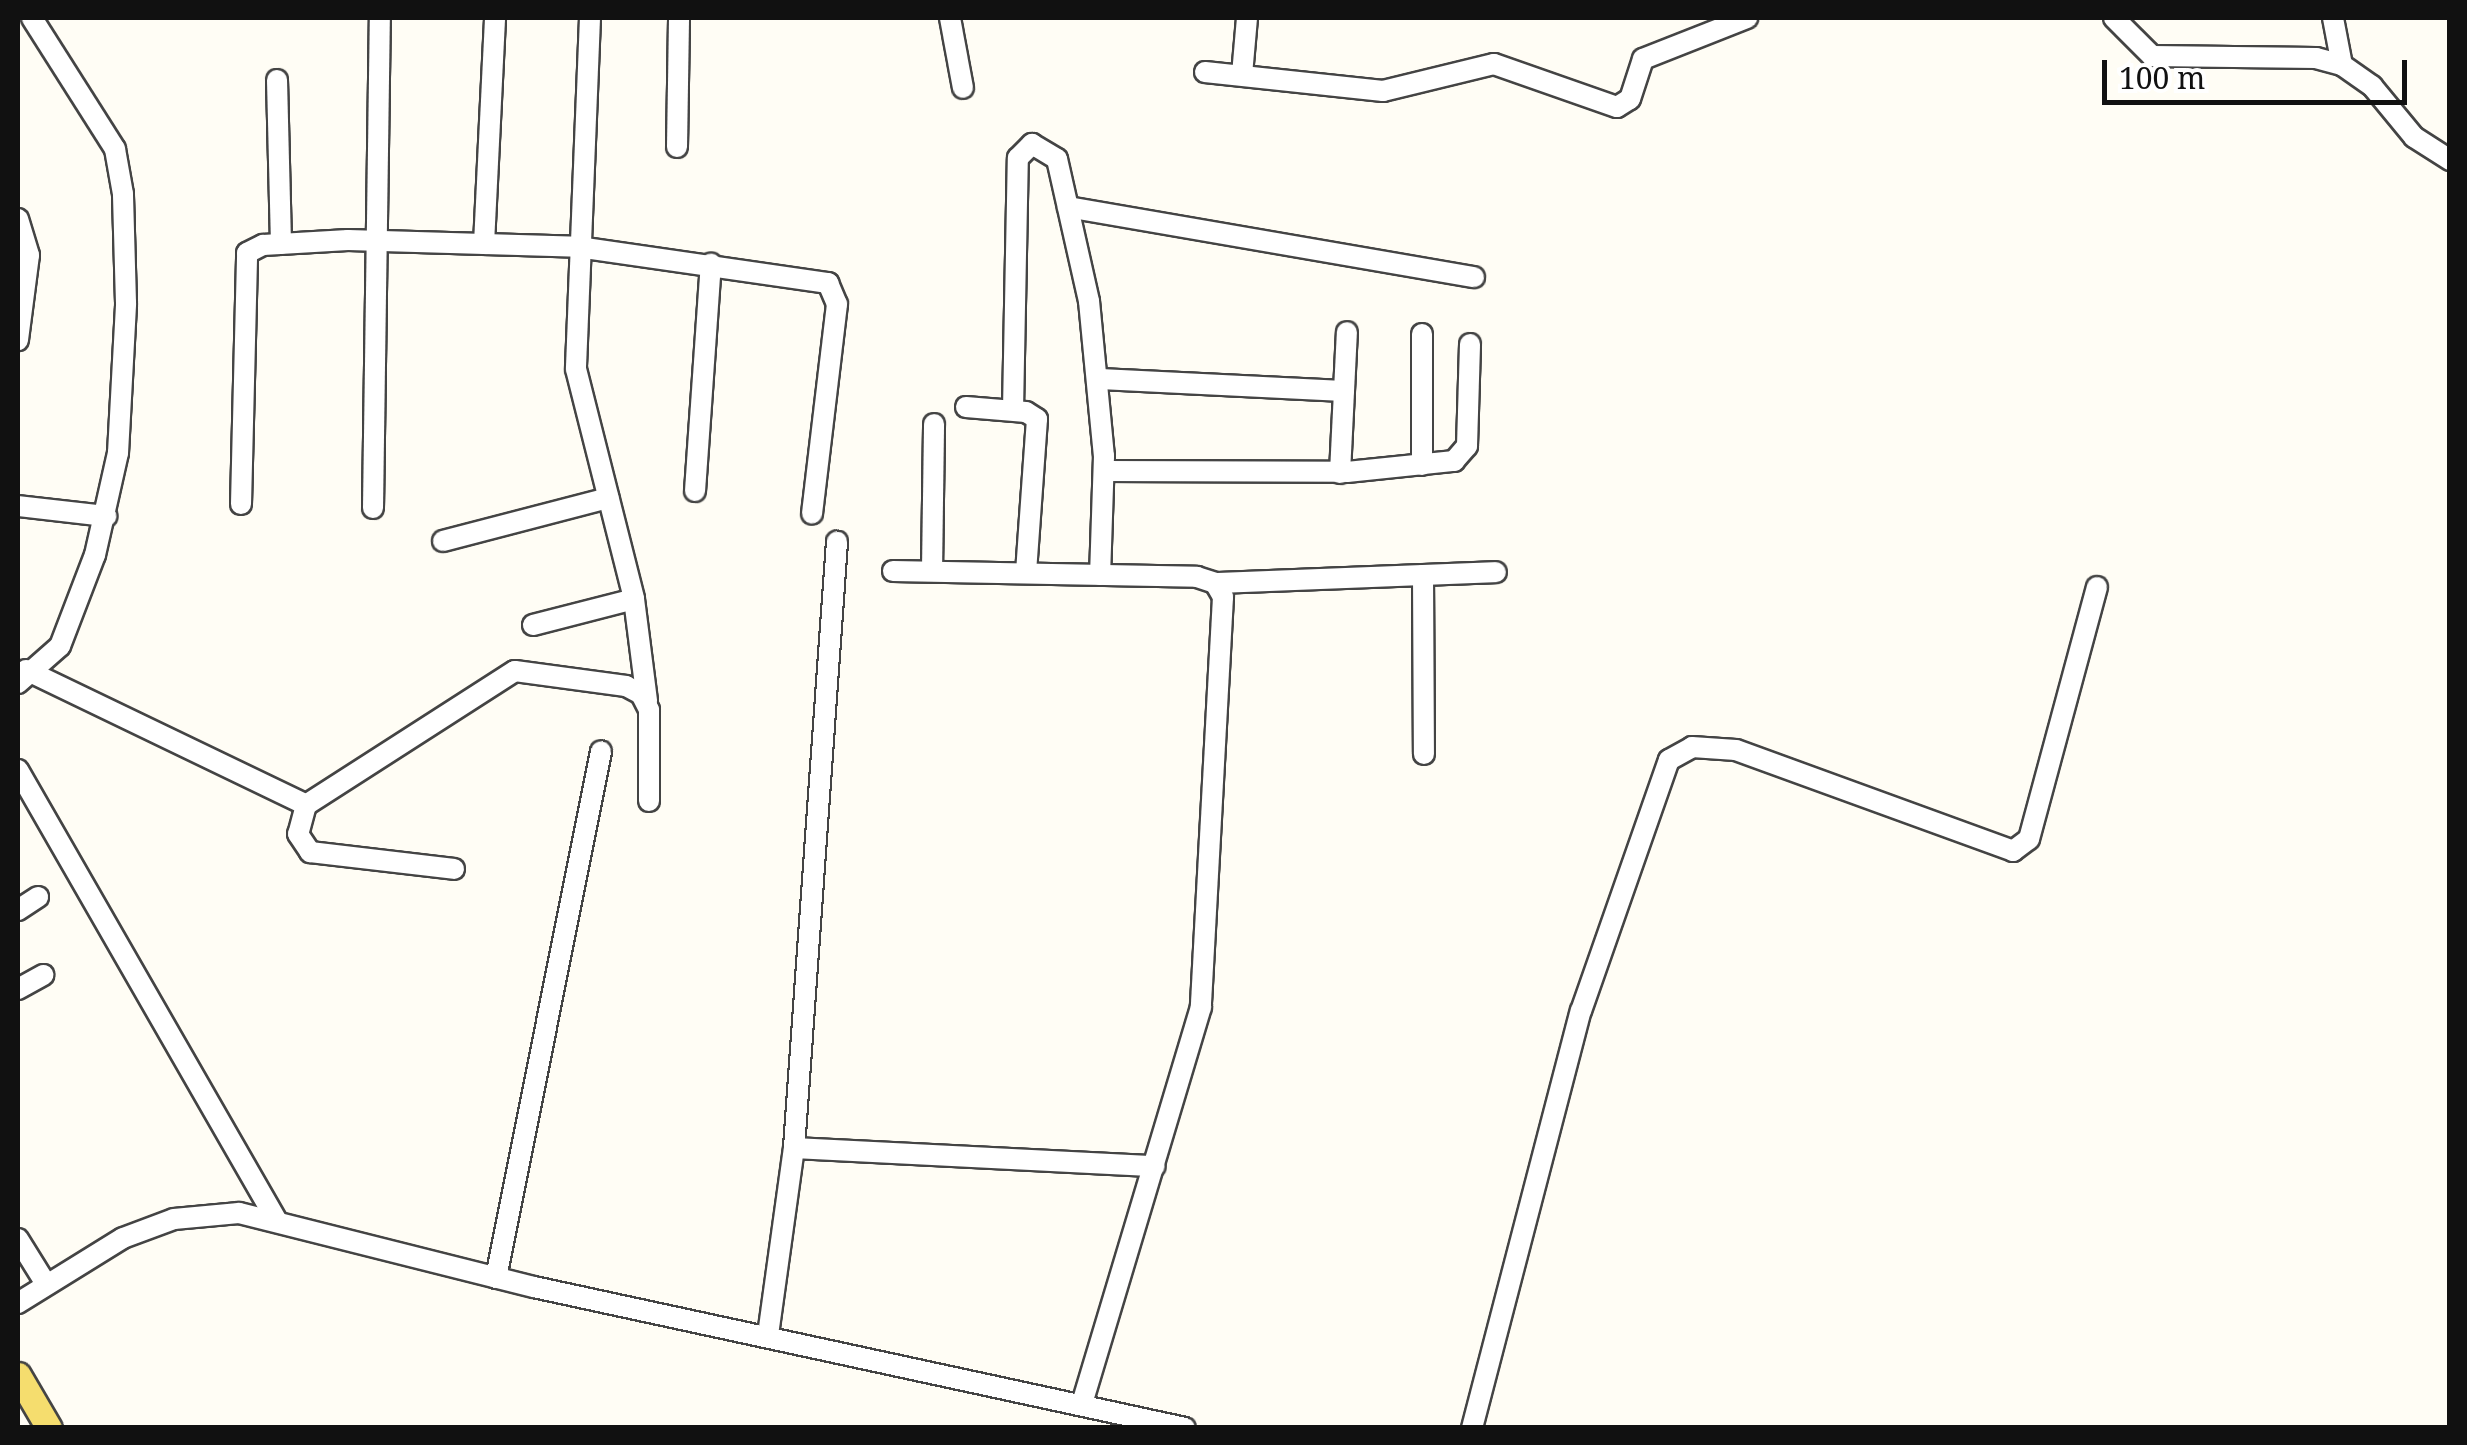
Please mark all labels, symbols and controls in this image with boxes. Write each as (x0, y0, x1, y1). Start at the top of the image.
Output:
scale bar (2107, 40, 2412, 102)
text: 100 m (2119, 57, 2205, 98)

